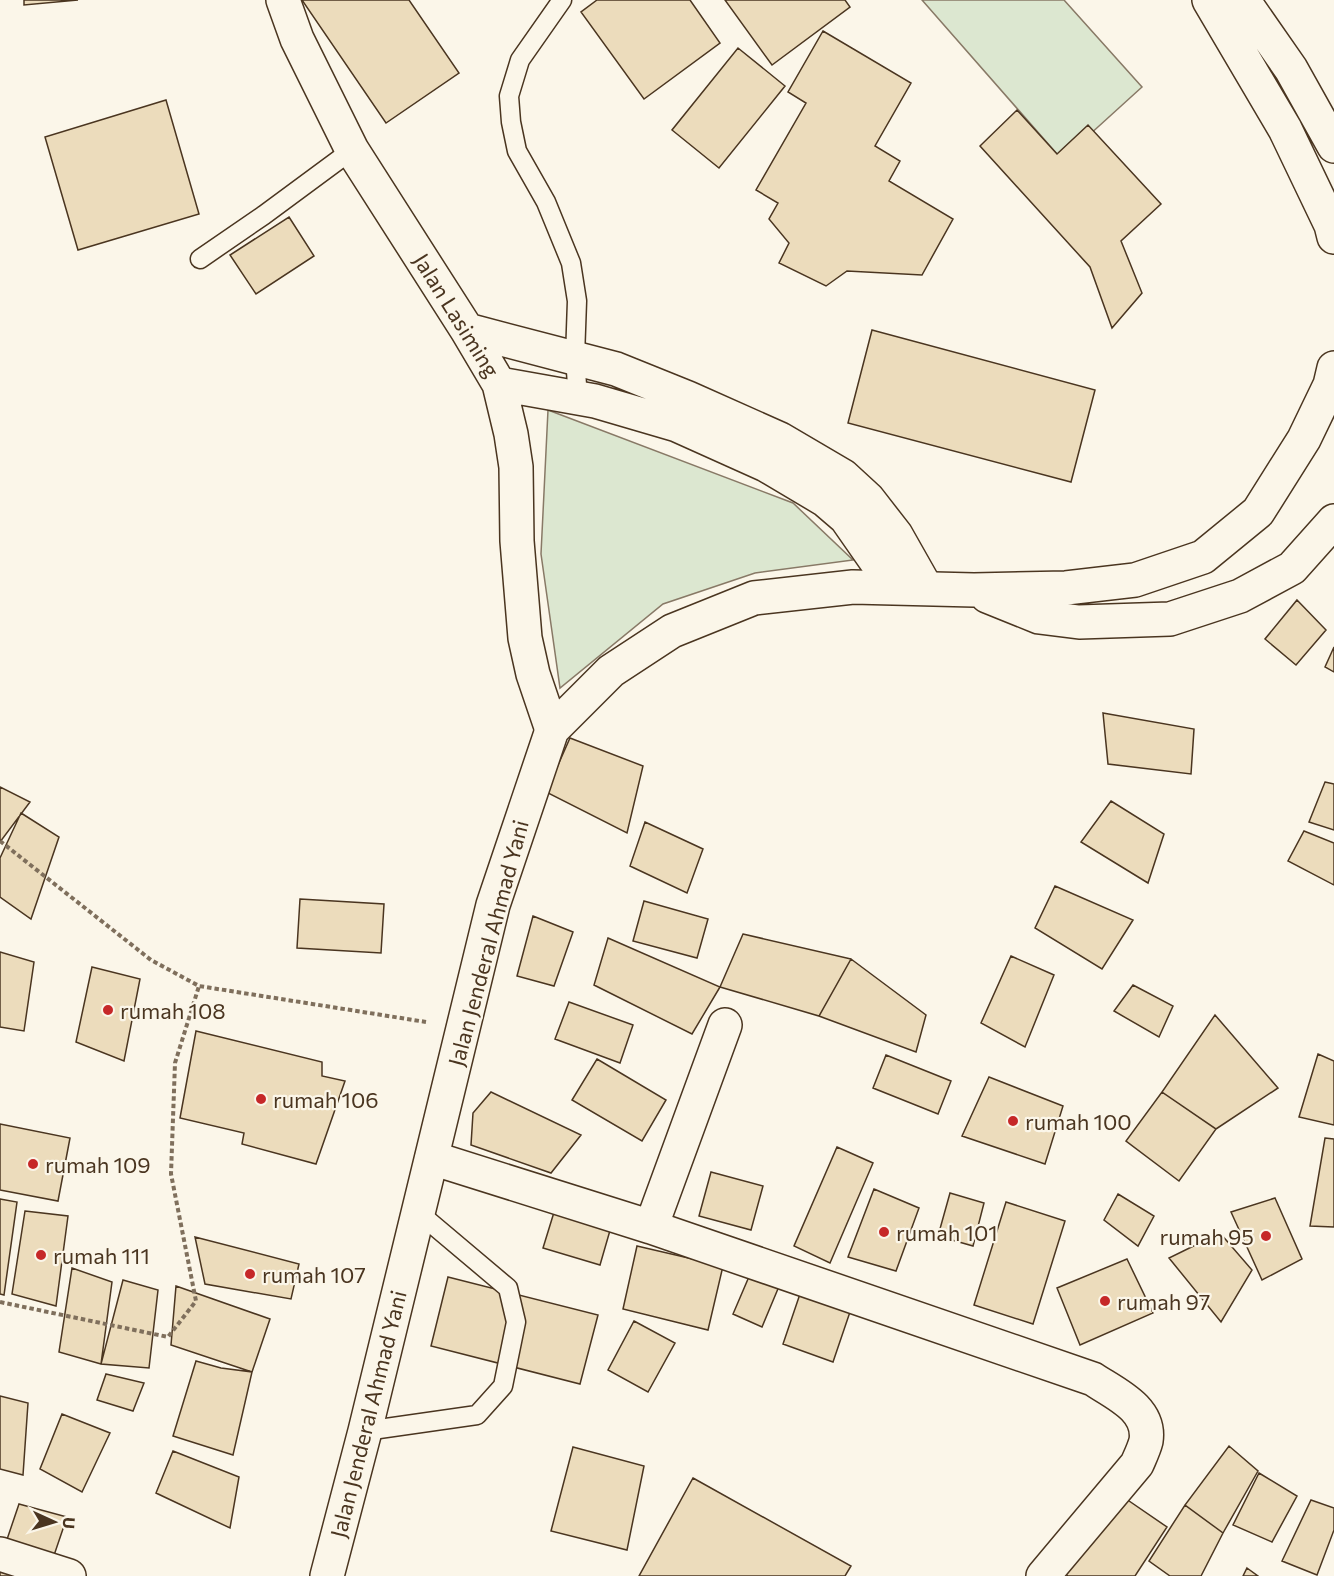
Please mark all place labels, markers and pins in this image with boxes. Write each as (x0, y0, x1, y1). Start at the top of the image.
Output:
place label: rumah 108 (120, 997, 226, 1024)
marker: rumah 108 (101, 1003, 115, 1017)
place label: rumah 106 (273, 1086, 379, 1113)
marker: rumah 106 (254, 1092, 268, 1106)
place label: rumah 100 (1025, 1108, 1132, 1135)
marker: rumah 100 (1006, 1114, 1020, 1128)
place label: rumah 109 (45, 1151, 151, 1178)
marker: rumah 109 (26, 1157, 40, 1171)
place label: rumah 101 (896, 1219, 998, 1246)
place label: rumah 95 (1159, 1223, 1254, 1250)
marker: rumah 101 (877, 1225, 891, 1239)
marker: rumah 95 (1259, 1229, 1273, 1243)
place label: rumah 111 (53, 1242, 150, 1269)
marker: rumah 111 (34, 1248, 48, 1262)
place label: rumah 107 (262, 1261, 366, 1288)
marker: rumah 107 (243, 1267, 257, 1281)
place label: rumah 97 (1117, 1288, 1210, 1315)
marker: rumah 97 (1098, 1294, 1112, 1308)

